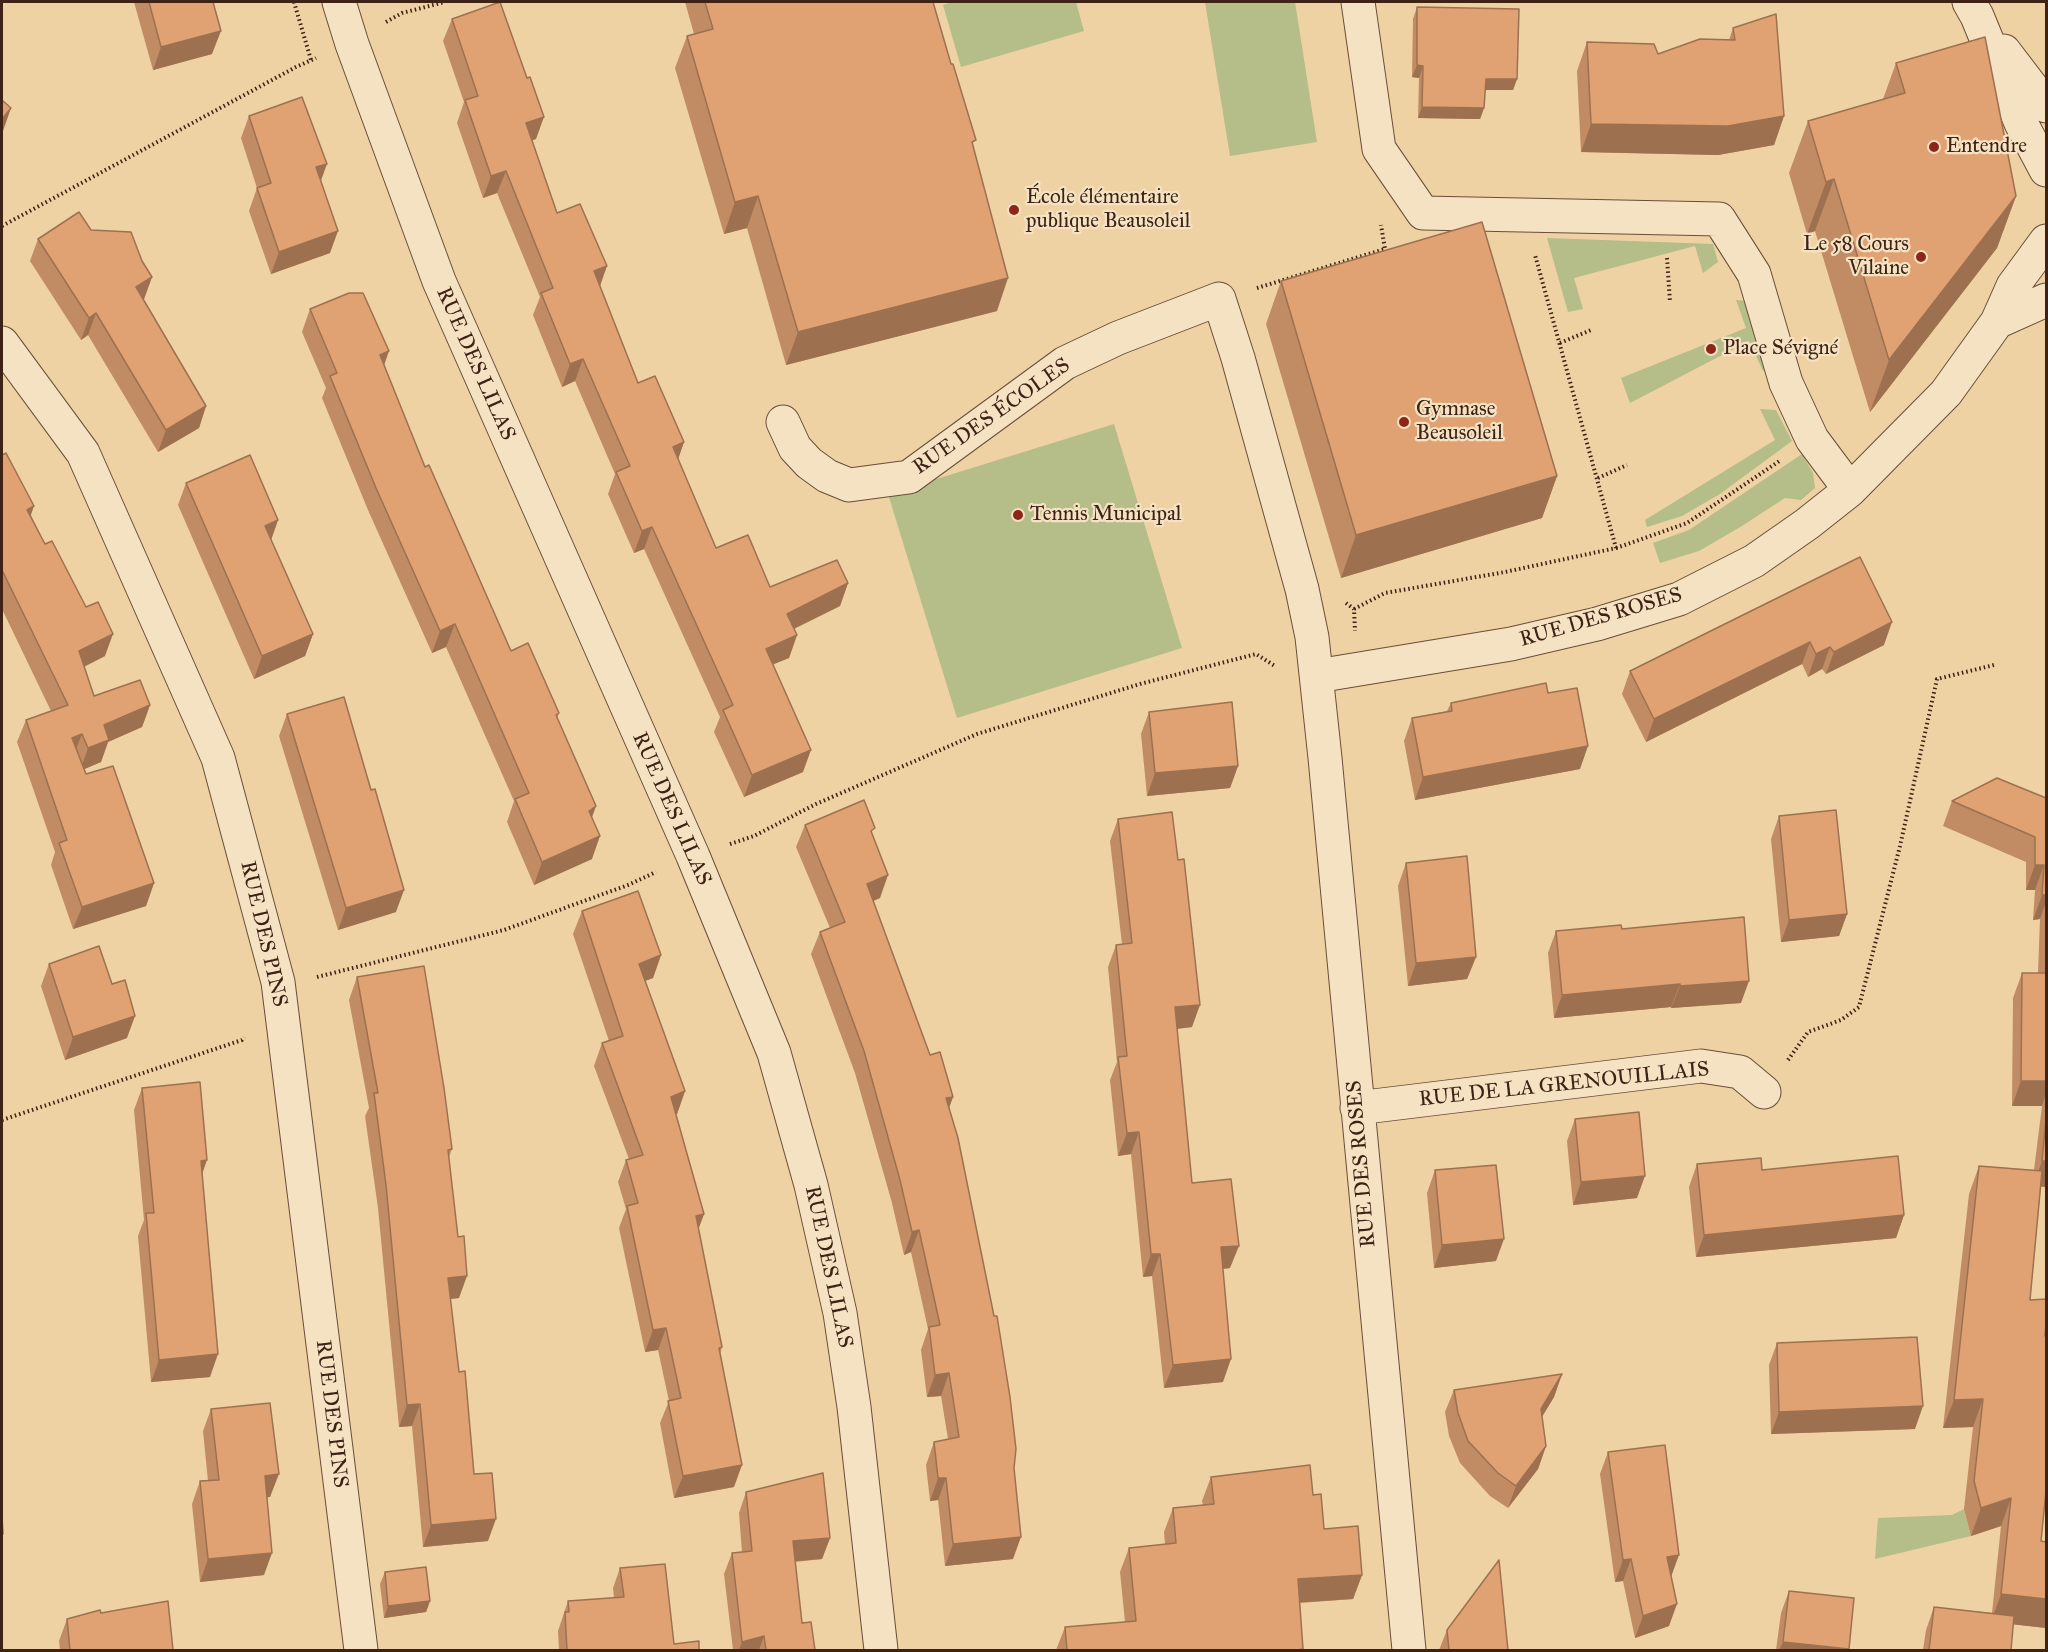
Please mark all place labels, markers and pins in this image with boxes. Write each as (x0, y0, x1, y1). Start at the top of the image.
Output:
place label: Entendre (1946, 134, 2027, 160)
marker: Entendre (1927, 140, 1941, 154)
place label: École élémentaire publique Beausoleil (1026, 185, 1190, 235)
marker: École élémentaire publique Beausoleil (1007, 203, 1021, 217)
place label: Le 58 Cours Vilaine (1803, 232, 1909, 282)
marker: Le 58 Cours Vilaine (1914, 250, 1928, 264)
place label: Place Sévigné (1723, 336, 1838, 362)
marker: Place Sévigné (1704, 342, 1718, 356)
place label: Gymnase Beausoleil (1416, 397, 1503, 447)
marker: Gymnase Beausoleil (1397, 415, 1411, 429)
place label: Tennis Municipal (1030, 502, 1181, 528)
marker: Tennis Municipal (1011, 508, 1025, 522)

